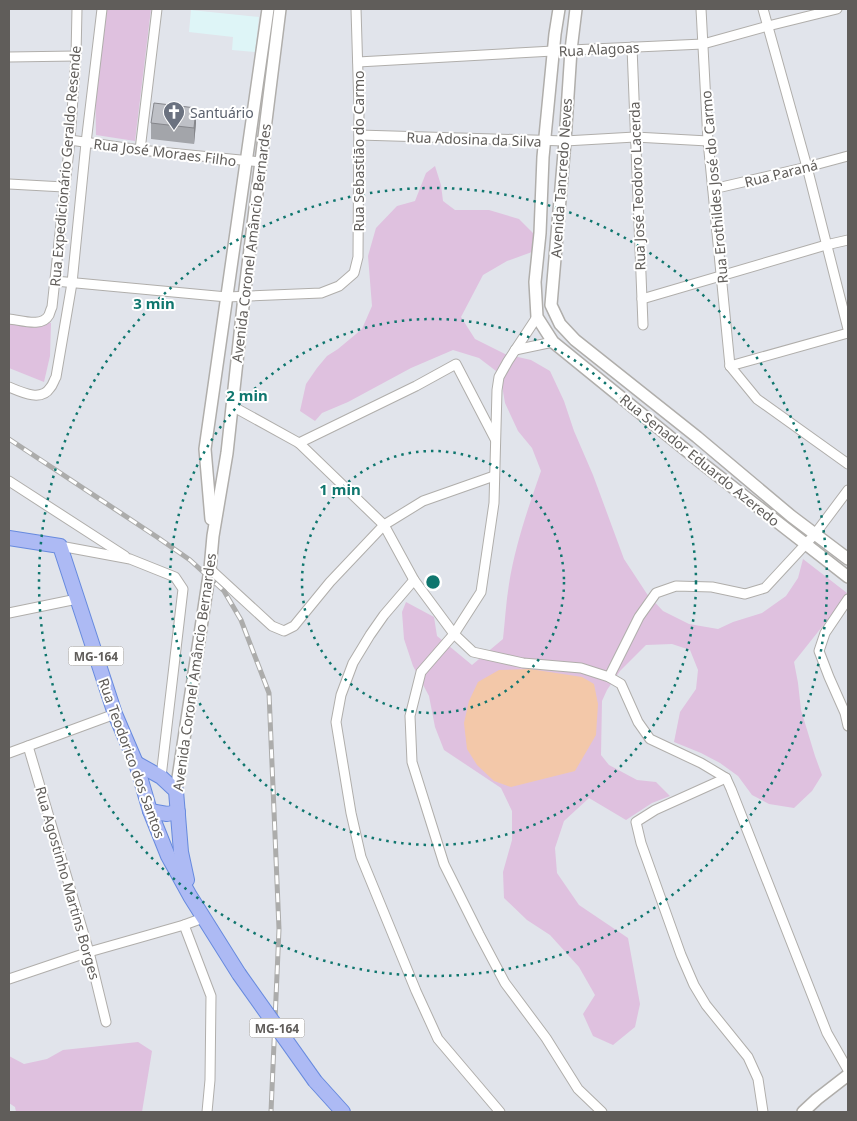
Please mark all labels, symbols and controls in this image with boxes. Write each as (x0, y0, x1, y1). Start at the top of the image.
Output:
street label: Rua Alagoas (558, 37, 640, 61)
street label: Rua Expedicionário Geraldo Resende (45, 45, 85, 287)
street label: Rua Sebastião do Carmo (349, 71, 368, 232)
street label: Rua Erothildes José do Carmo (696, 90, 732, 284)
street label: Avenida Tancredo Neves (546, 97, 576, 259)
church icon: Santuário (162, 100, 186, 131)
street label: Rua José Teodoro Lacerda (625, 101, 649, 271)
place label: Santuário (190, 103, 254, 122)
street label: Avenida Coronel Amâncio Bernardes (227, 122, 275, 363)
street label: Rua Adosina da Silva (406, 127, 542, 151)
street label: Rua José Moraes Filho (92, 134, 238, 170)
street label: Rua Paraná (742, 155, 820, 191)
text: 3 min (133, 293, 175, 313)
text: 2 min (226, 385, 268, 405)
street label: Rua Senador Eduardo Azeredo (616, 390, 784, 530)
text: 1 min (319, 479, 361, 499)
street label: Avenida Coronel Amâncio Bernardes (168, 551, 220, 792)
centre of rings (424, 573, 442, 591)
road number: MG-164 (68, 646, 124, 666)
street label: Rua Teodorico dos Santos (94, 675, 170, 841)
street label: Rua Agostinho Martins Borges (31, 784, 105, 982)
road number: MG-164 (250, 1018, 304, 1038)

